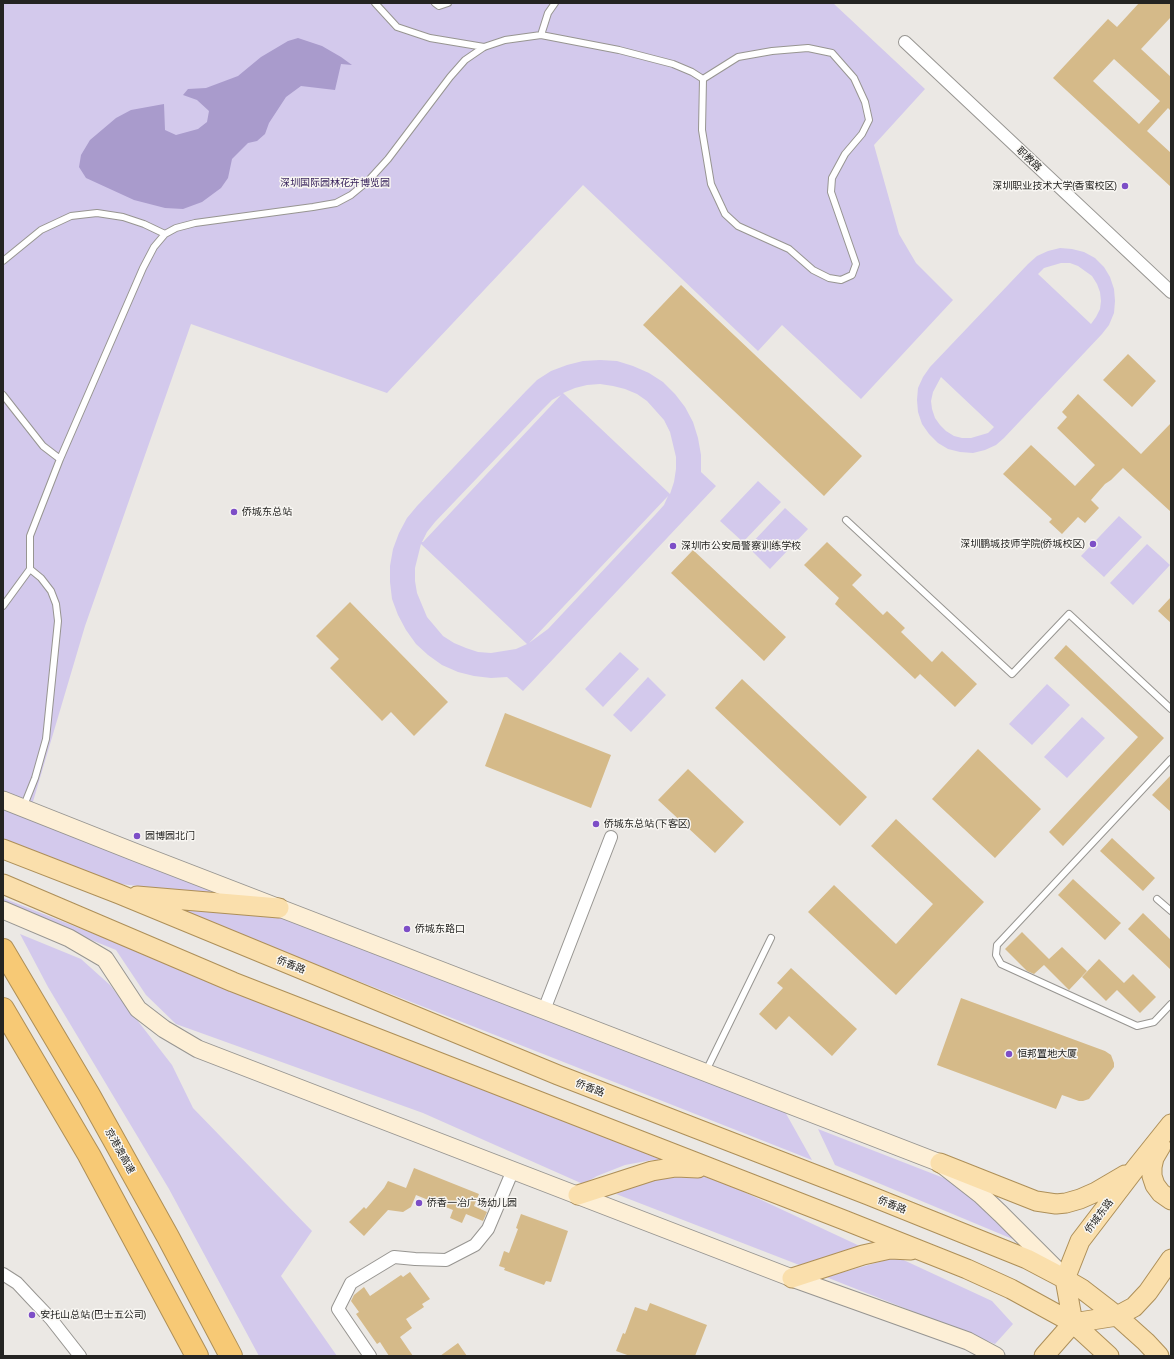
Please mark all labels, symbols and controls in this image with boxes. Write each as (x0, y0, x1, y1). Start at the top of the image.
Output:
street label: 职教路 (1014, 144, 1044, 174)
park label: 深圳国际园林花卉博览园 (280, 177, 390, 189)
place label: 深圳职业技术大学(香蜜校区) (992, 180, 1117, 192)
marker: 深圳职业技术大学(香蜜校区) (1120, 181, 1130, 191)
place label: 侨城东总站 (242, 506, 292, 518)
marker: 侨城东总站 (229, 507, 239, 517)
place label: 深圳鹏城技师学院(侨城校区) (960, 538, 1085, 550)
marker: 深圳鹏城技师学院(侨城校区) (1088, 539, 1098, 549)
place label: 深圳市公安局警察训练学校 (681, 540, 801, 552)
marker: 深圳市公安局警察训练学校 (668, 541, 678, 551)
place label: 侨城东总站 (下客区) (604, 818, 690, 830)
marker: 侨城东总站 (下客区) (591, 819, 601, 829)
place label: 园博园北门 (145, 830, 195, 842)
marker: 园博园北门 (132, 831, 142, 841)
place label: 侨城东路口 (415, 923, 465, 935)
marker: 侨城东路口 (402, 924, 412, 934)
street label: 侨香路 (275, 954, 307, 976)
place label: 恒邦置地大厦 (1017, 1048, 1077, 1060)
marker: 恒邦置地大厦 (1004, 1049, 1014, 1059)
street label: 侨香路 (574, 1077, 606, 1099)
street label: 京港澳高速 (103, 1126, 137, 1176)
street label: 侨香路 (876, 1194, 908, 1216)
street label: 侨城东路 (1082, 1196, 1116, 1236)
place label: 侨香一冶广场幼儿园 (427, 1197, 517, 1209)
marker: 侨香一冶广场幼儿园 (414, 1198, 424, 1208)
place label: 安托山总站 (巴士五公司) (40, 1309, 146, 1321)
marker: 安托山总站 (巴士五公司) (27, 1310, 37, 1320)

